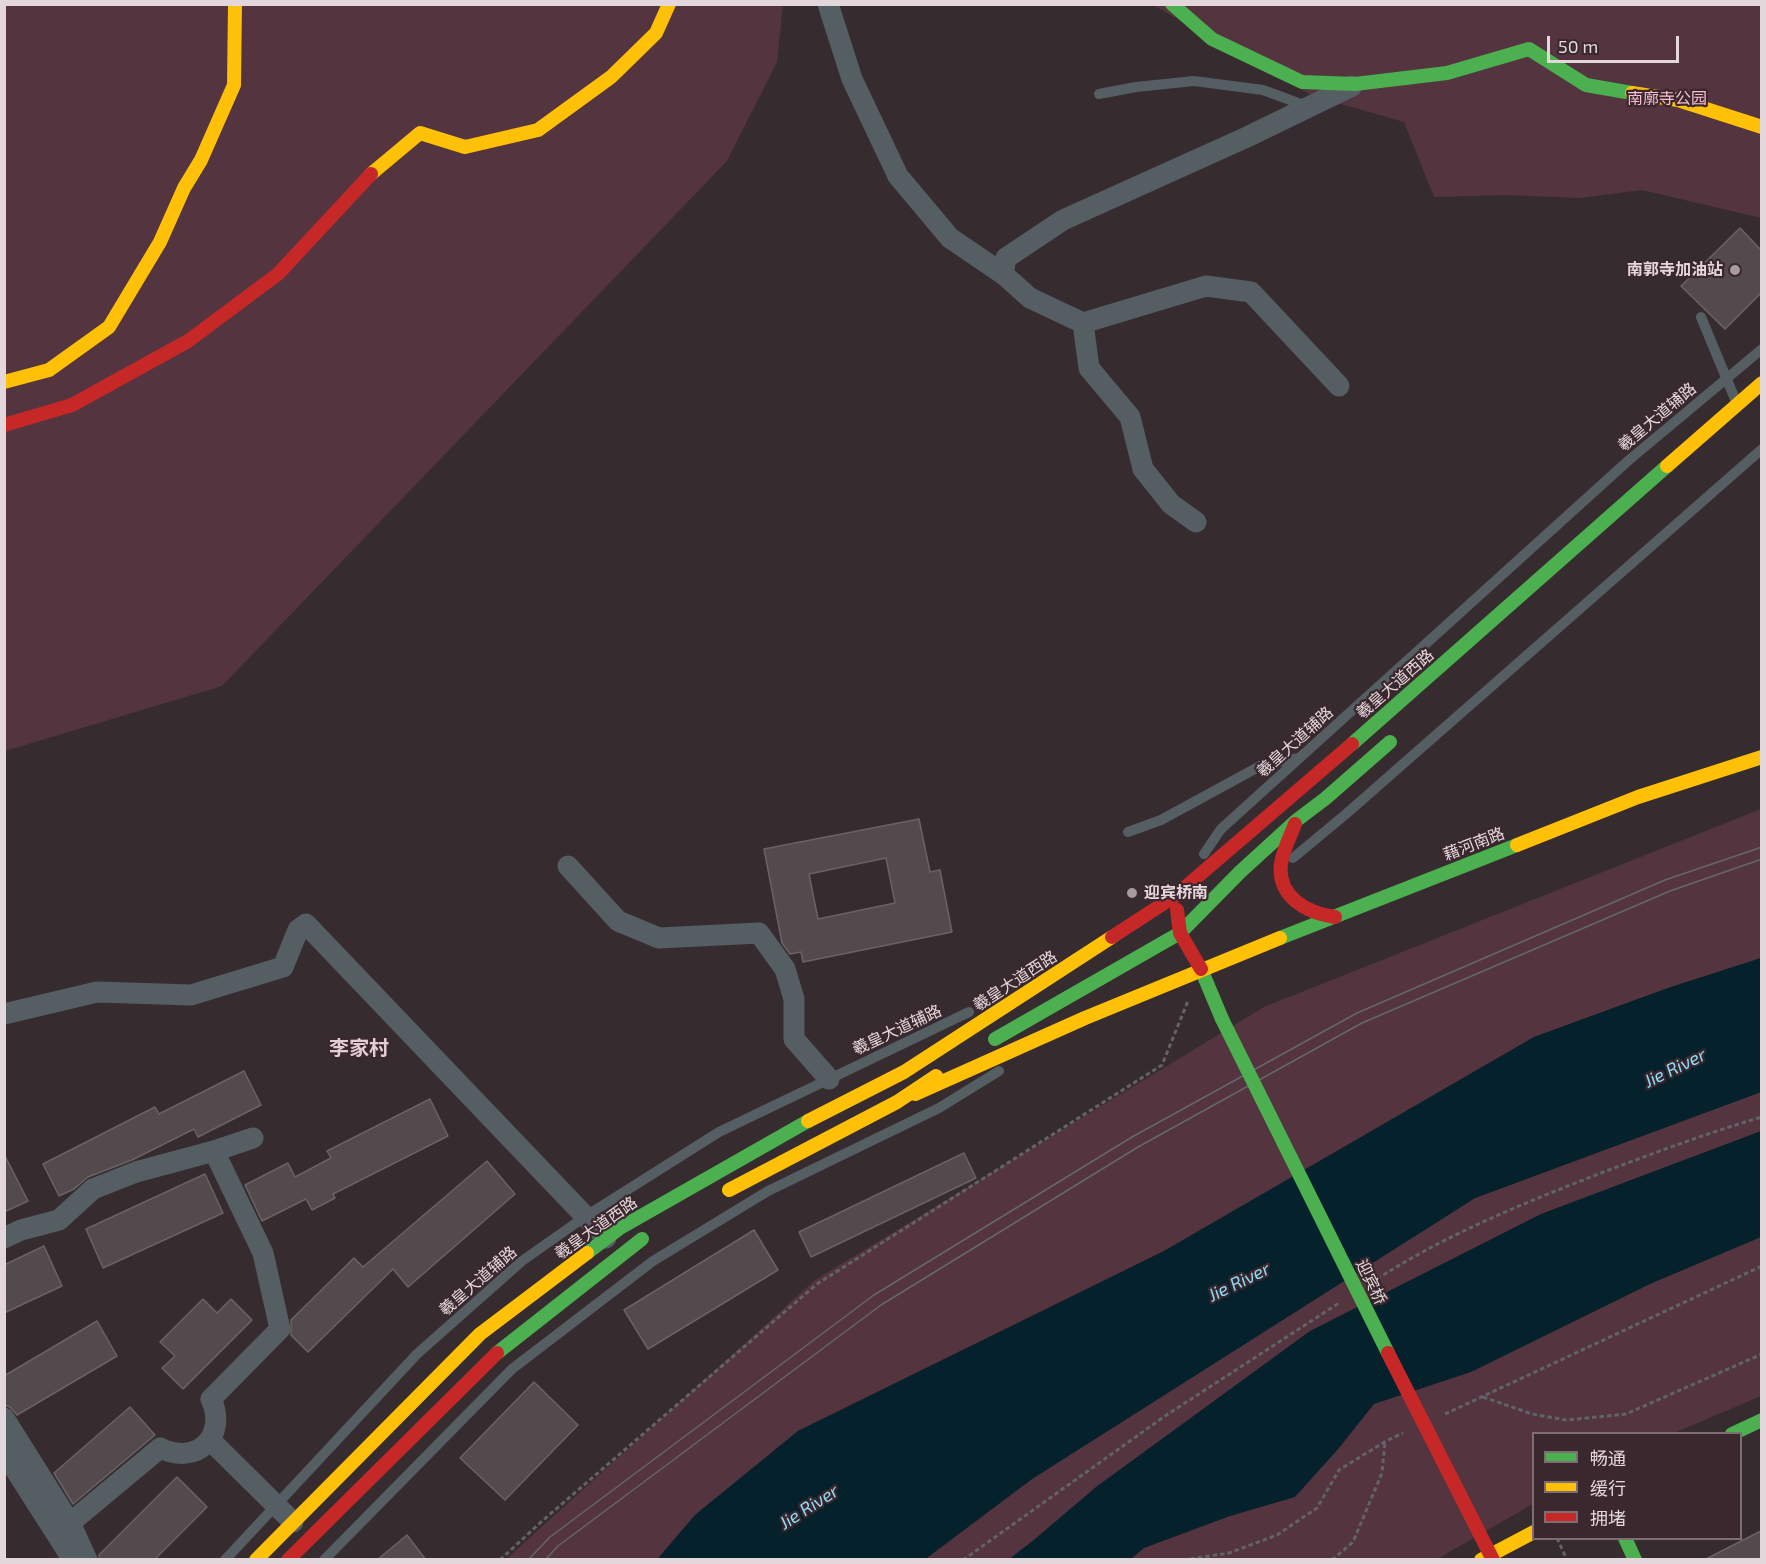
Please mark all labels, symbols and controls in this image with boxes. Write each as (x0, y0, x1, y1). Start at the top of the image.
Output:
scale bar (1550, 24, 1682, 62)
text: 50 m (1558, 35, 1598, 57)
park label: 南廓寺公园 (1627, 89, 1707, 109)
place label: 南郭寺加油站 (1627, 260, 1723, 280)
marker: 南郭寺加油站 (1728, 263, 1742, 277)
street label: 羲皇大道辅路 (1614, 379, 1700, 455)
street label: 羲皇大道西路 (1352, 645, 1438, 723)
street label: 羲皇大道辅路 (1253, 703, 1337, 781)
street label: 藉河南路 (1441, 824, 1507, 864)
place label: 迎宾桥南 (1144, 883, 1208, 903)
marker: 迎宾桥南 (1125, 886, 1139, 900)
street label: 羲皇大道西路 (970, 947, 1060, 1015)
street label: 羲皇大道辅路 (849, 1001, 945, 1059)
district label: 李家村 (329, 1036, 389, 1060)
water label: Jie River (1641, 1044, 1709, 1092)
street label: 羲皇大道西路 (551, 1193, 641, 1263)
street label: 羲皇大道辅路 (435, 1242, 521, 1320)
street label: 迎宾桥 (1352, 1256, 1390, 1308)
water label: Jie River (1205, 1258, 1273, 1306)
legend (1532, 1432, 1742, 1540)
text: 畅通 (1590, 1447, 1626, 1469)
text: 缓行 (1590, 1477, 1626, 1499)
water label: Jie River (775, 1480, 843, 1534)
text: 拥堵 (1590, 1507, 1626, 1529)

